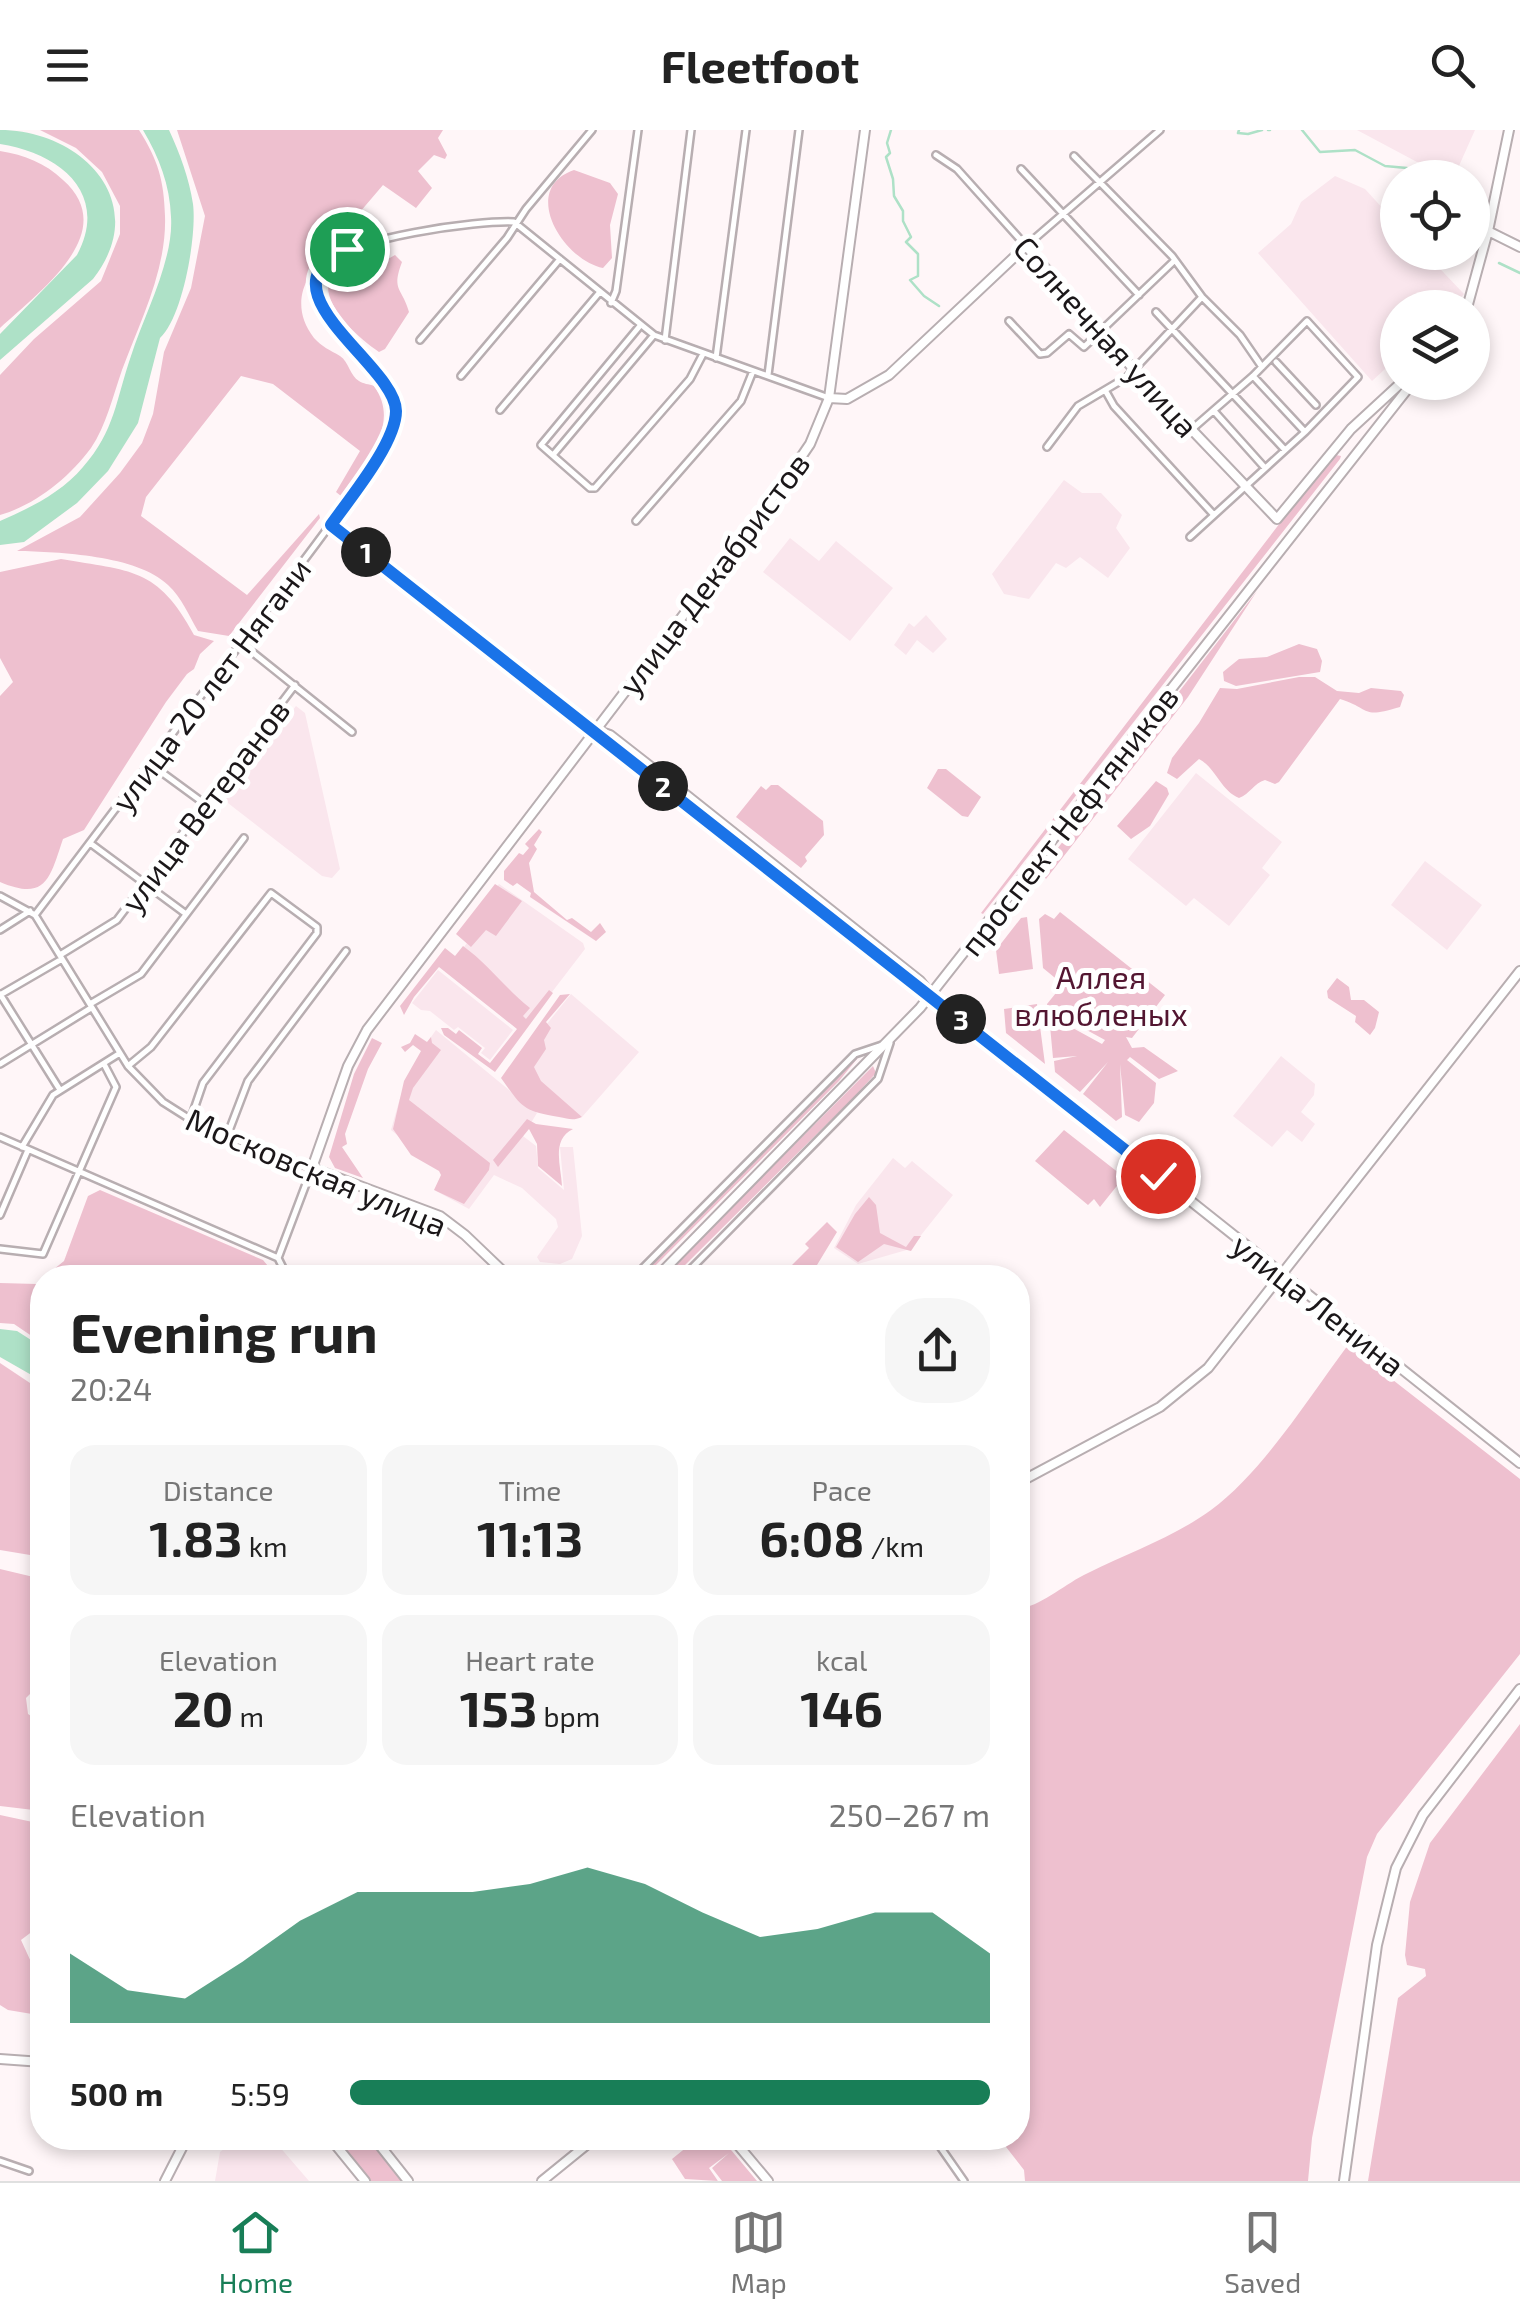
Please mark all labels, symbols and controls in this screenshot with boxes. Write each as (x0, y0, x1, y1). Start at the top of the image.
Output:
icon: menu (40, 38, 95, 93)
text: Fleetfoot (661, 38, 859, 92)
icon: search (1425, 38, 1480, 93)
map controls (1380, 160, 1490, 400)
button: locate (1380, 160, 1490, 270)
pin (305, 207, 390, 292)
icon: arrive (320, 222, 375, 277)
street label: Солнечная улица (1006, 228, 1207, 445)
button: layers (1380, 290, 1490, 400)
street label: улица Декабристов (609, 444, 817, 702)
pin: 1 (341, 527, 391, 577)
text: 1 (360, 535, 372, 569)
street label: улица 20 лет Нягани (102, 550, 318, 819)
street label: проспект Нефтяников (951, 678, 1185, 962)
street label: улица Ветеранов (112, 691, 297, 920)
pin: 2 (638, 761, 688, 811)
text: 2 (655, 769, 671, 803)
park label: Аллея влюбленых (1014, 957, 1188, 1032)
pin: 3 (936, 994, 986, 1044)
text: 3 (953, 1002, 969, 1036)
street label: Московская улица (181, 1099, 453, 1244)
pin (1116, 1134, 1201, 1219)
icon: check (1131, 1149, 1186, 1204)
street label: улица Ленина (1225, 1225, 1413, 1384)
text: Evening run (70, 1298, 378, 1364)
button: share (885, 1298, 990, 1403)
text: 20:24 (70, 1369, 153, 1407)
text: Distance (163, 1473, 274, 1507)
text: Time (499, 1473, 561, 1507)
text: Pace (812, 1473, 872, 1507)
text: 1.83 (149, 1507, 242, 1567)
text: 11:13 (477, 1507, 583, 1567)
text: 6:08 (759, 1507, 864, 1567)
text: km (242, 1529, 288, 1563)
text: /km (864, 1529, 924, 1563)
text: Elevation (159, 1643, 278, 1677)
text: Heart rate (465, 1643, 595, 1677)
text: kcal (816, 1643, 867, 1677)
text: 20 (173, 1677, 233, 1737)
text: 153 (460, 1677, 537, 1737)
text: 146 (800, 1677, 883, 1737)
text: m (233, 1699, 264, 1733)
text: bpm (537, 1699, 600, 1733)
text: Elevation (70, 1795, 206, 1833)
text: 250–267 m (829, 1795, 990, 1833)
text: 500 m (70, 2074, 163, 2112)
text: 5:59 (230, 2074, 290, 2112)
tab: Home (219, 2205, 293, 2299)
tab: Map (731, 2205, 787, 2299)
tab: Saved (1224, 2205, 1301, 2299)

